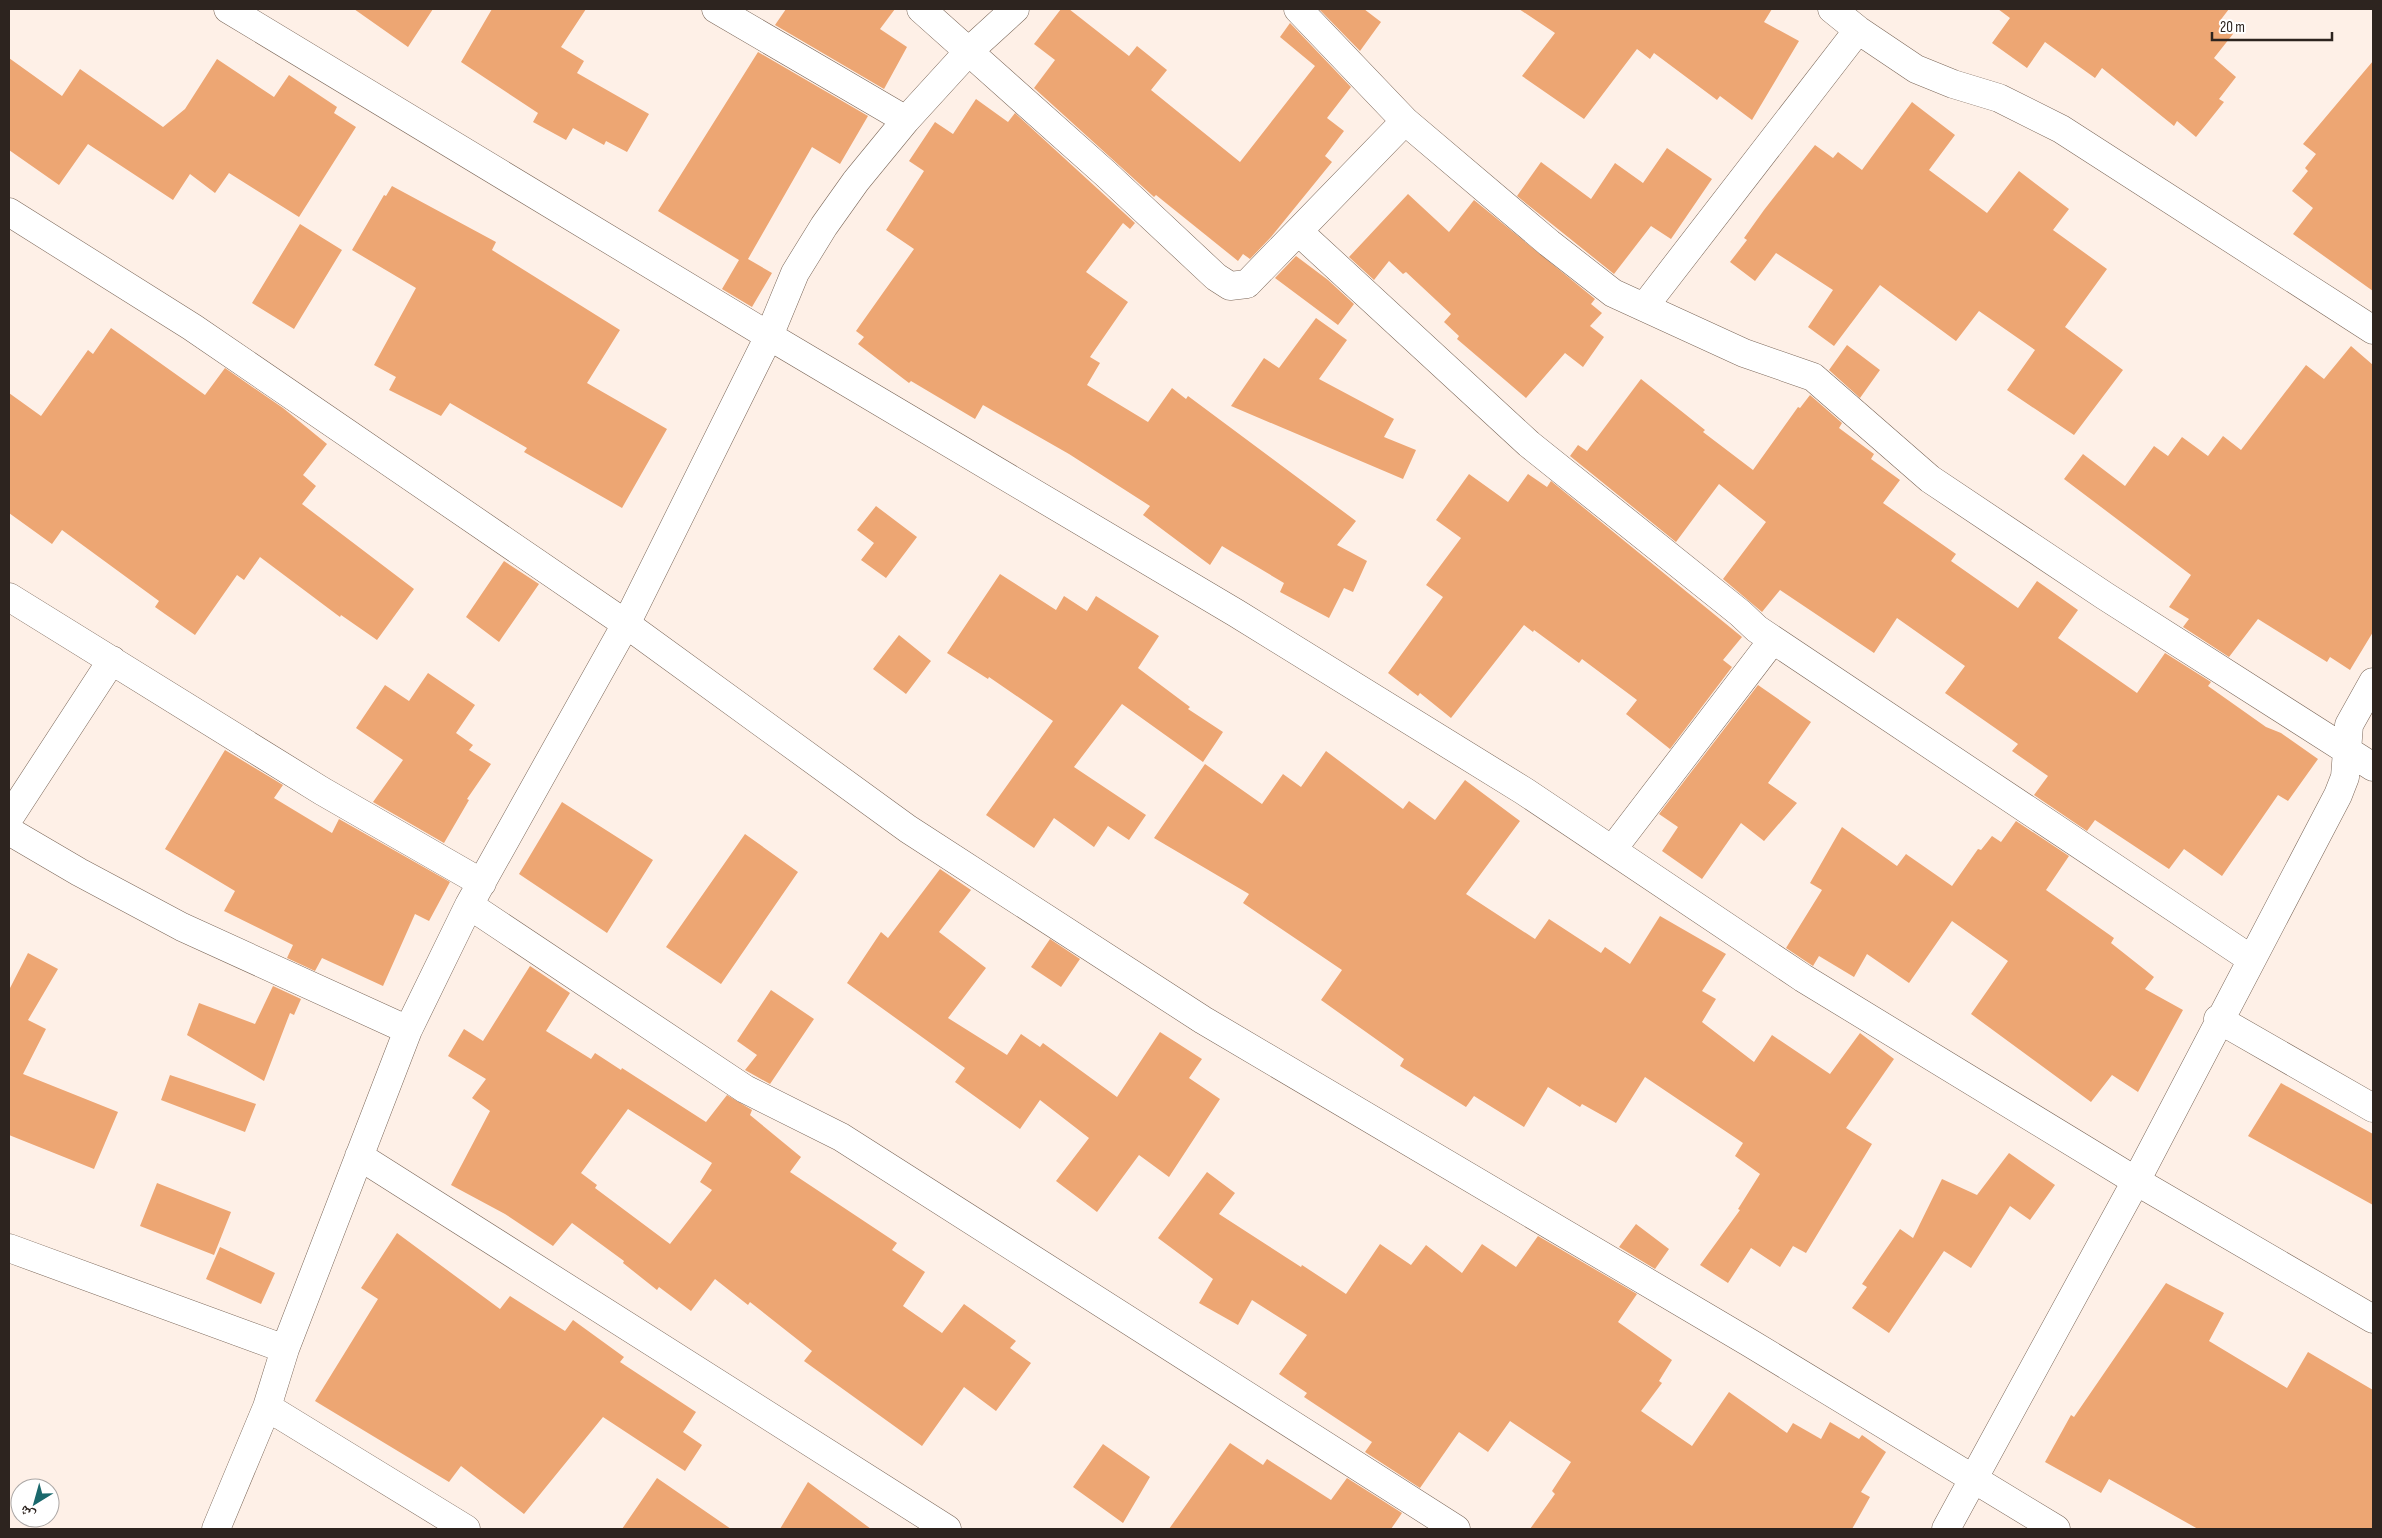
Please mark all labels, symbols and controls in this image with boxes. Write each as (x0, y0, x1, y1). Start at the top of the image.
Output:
scale bar (2212, 10, 2332, 42)
text: 20 m (2220, 18, 2245, 37)
north arrow (10, 1478, 60, 1528)
text: ش (16, 1502, 39, 1524)

